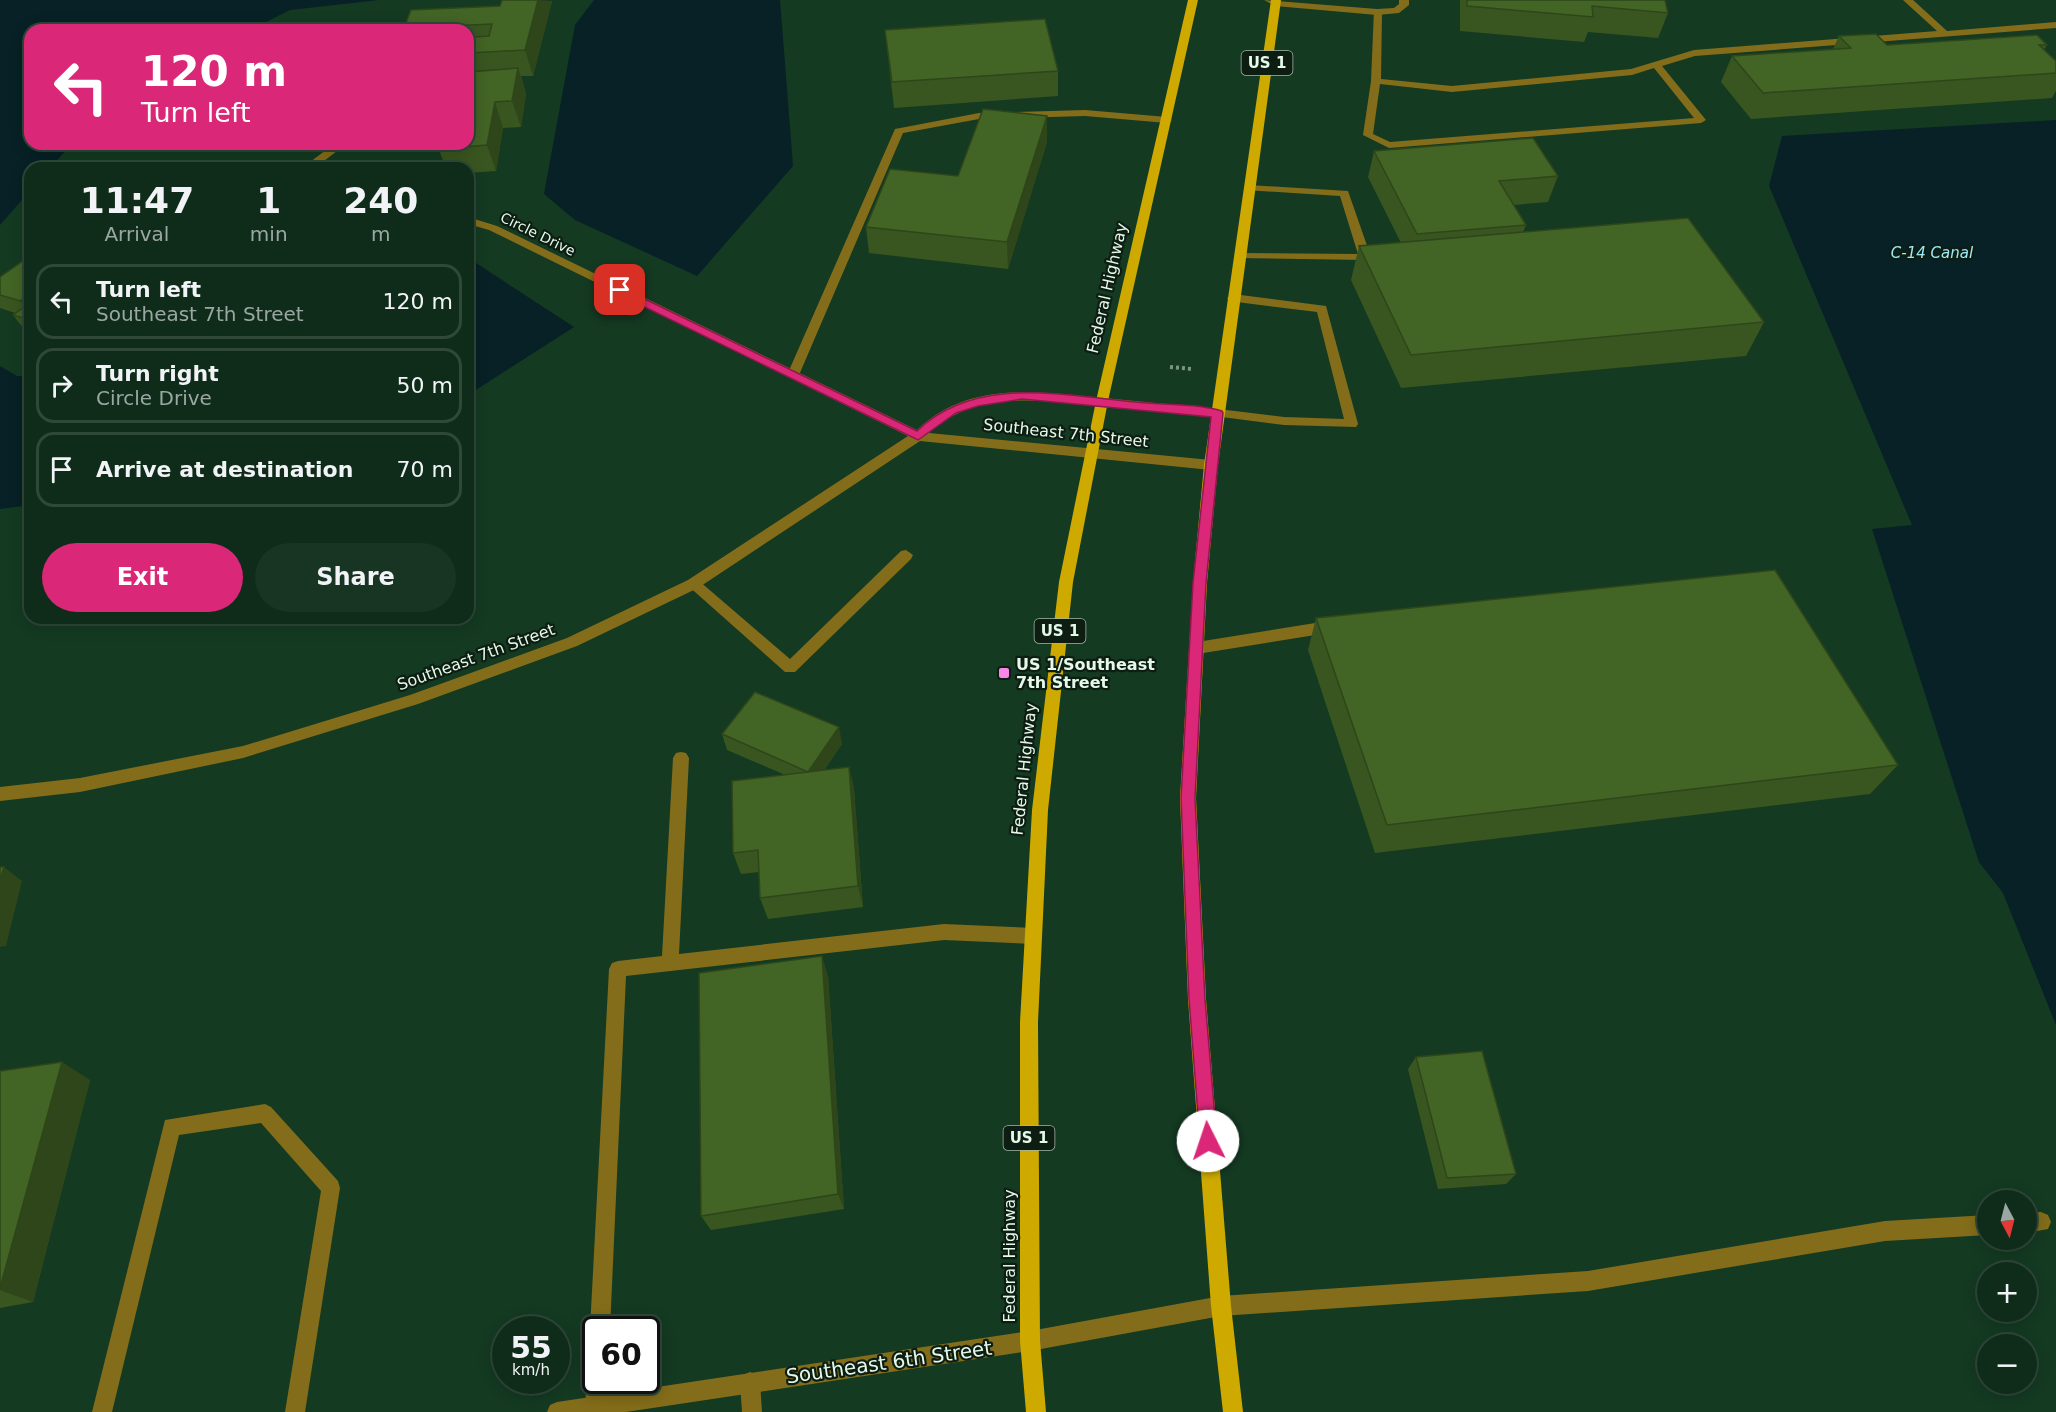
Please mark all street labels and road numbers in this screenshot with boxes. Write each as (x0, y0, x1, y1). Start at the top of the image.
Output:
road number: US 1 (1242, 51, 1292, 75)
street label: Circle Drive (498, 209, 578, 259)
street label: Federal Highway (1083, 221, 1131, 355)
street label: Southeast 7th Street (982, 415, 1150, 451)
road number: US 1 (1034, 619, 1086, 643)
street label: Southeast 7th Street (395, 620, 557, 694)
street label: Federal Highway (1008, 702, 1040, 836)
road number: US 1 (1004, 1126, 1054, 1150)
street label: Federal Highway (1000, 1189, 1019, 1323)
street label: Southeast 6th Street (784, 1336, 994, 1388)

